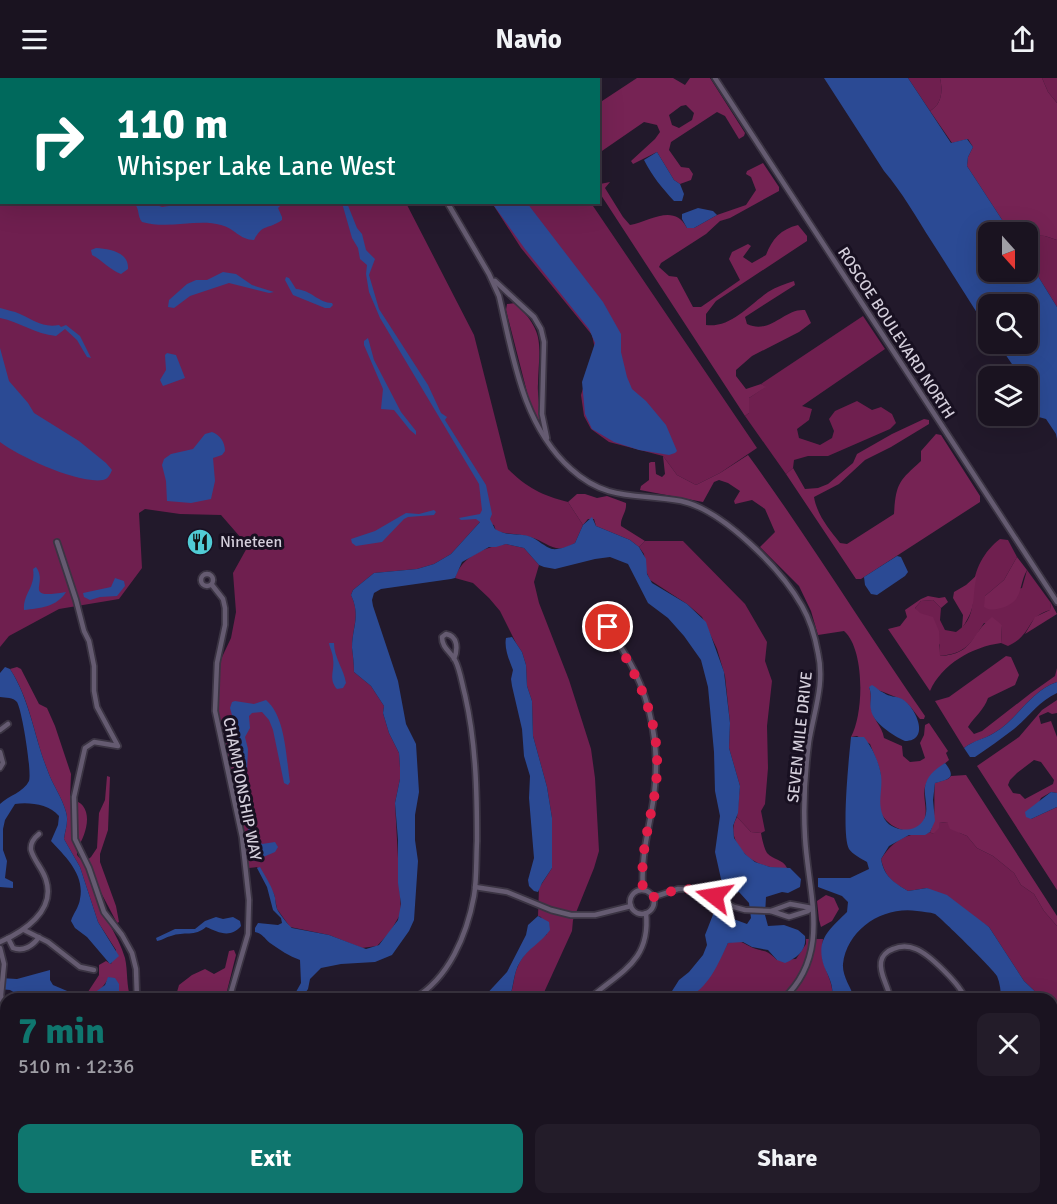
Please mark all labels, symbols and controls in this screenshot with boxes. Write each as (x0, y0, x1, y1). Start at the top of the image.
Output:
icon: menu (18, 23, 51, 56)
text: Navio (495, 23, 562, 56)
icon: share (1006, 23, 1039, 56)
text: 110 m (117, 99, 228, 150)
icon: right (18, 102, 96, 180)
text: Whisper Lake Lane West (117, 150, 396, 183)
north arrow (978, 222, 1038, 282)
map controls (978, 222, 1038, 426)
street label: ROSCOE BOULEVARD NORTH (833, 243, 959, 423)
button: search (978, 294, 1038, 354)
button: layers (978, 366, 1038, 426)
restaurant icon: Nineteen (185, 527, 215, 557)
place label: Nineteen (220, 532, 282, 552)
pin (582, 601, 633, 652)
icon: arrive (591, 610, 624, 643)
street label: SEVEN MILE DRIVE (783, 670, 817, 804)
street label: CHAMPIONSHIP WAY (218, 716, 266, 862)
position arrow (682, 864, 746, 928)
text: 7 min (18, 1009, 105, 1054)
button: close (977, 1013, 1040, 1076)
text: 510 m · 12:36 (18, 1054, 134, 1079)
button: Exit (18, 1124, 523, 1193)
button: Share (535, 1124, 1040, 1193)

